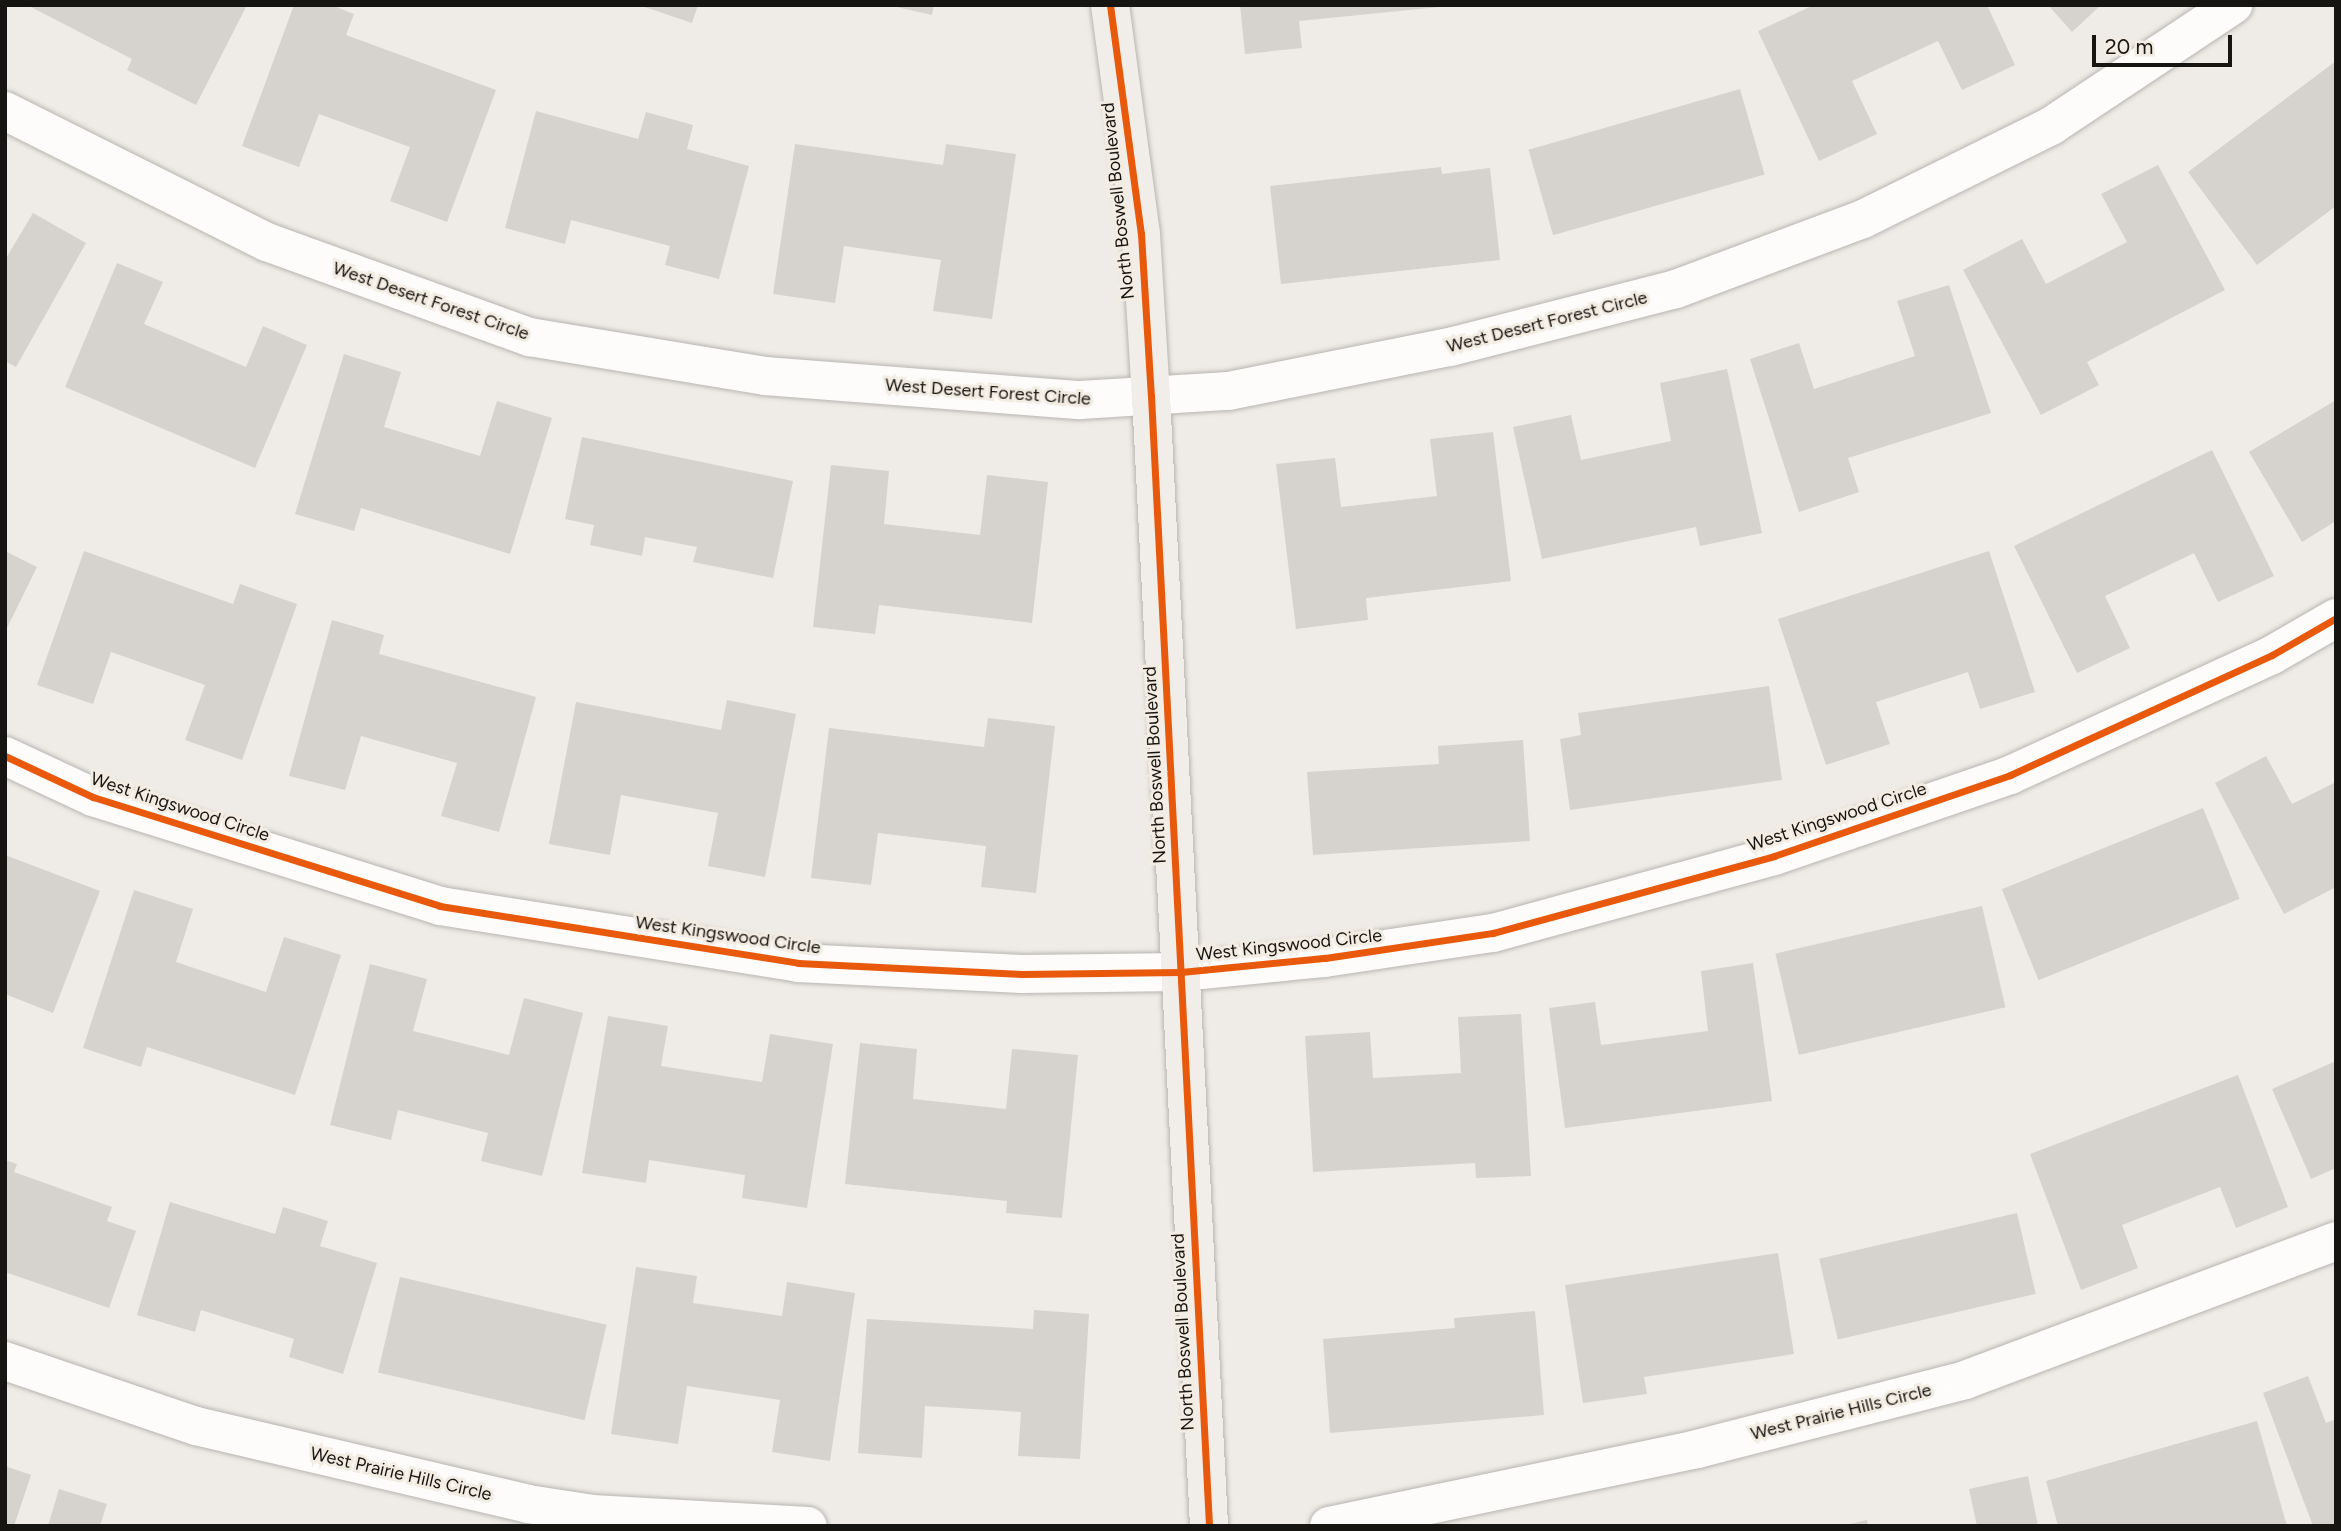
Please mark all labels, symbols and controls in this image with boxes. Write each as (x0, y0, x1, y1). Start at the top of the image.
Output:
scale bar (2096, 21, 2236, 65)
text: 20 m (2105, 34, 2153, 59)
street label: North Boswell Boulevard (1097, 102, 1139, 300)
street label: West Desert Forest Circle (330, 257, 532, 345)
street label: West Desert Forest Circle (1444, 287, 1650, 357)
street label: West Desert Forest Circle (884, 374, 1092, 410)
street label: North Boswell Boulevard (1139, 666, 1171, 864)
street label: West Kingswood Circle (88, 768, 272, 846)
street label: West Kingswood Circle (1745, 778, 1929, 856)
street label: West Kingswood Circle (634, 911, 822, 959)
street label: West Kingswood Circle (1195, 925, 1383, 965)
street label: North Boswell Boulevard (1167, 1233, 1199, 1431)
street label: West Prairie Hills Circle (1748, 1379, 1934, 1445)
street label: West Prairie Hills Circle (308, 1443, 494, 1505)

